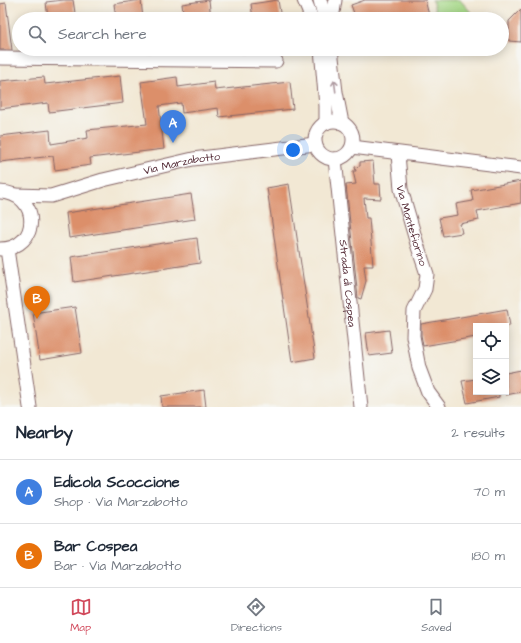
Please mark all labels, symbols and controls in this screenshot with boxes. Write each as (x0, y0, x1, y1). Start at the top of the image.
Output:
search box (12, 12, 509, 56)
icon: search (26, 23, 48, 45)
text: Search here (58, 24, 147, 45)
one-way arrow (331, 80, 339, 93)
pin: A (160, 110, 186, 143)
your location (283, 140, 303, 160)
street label: Via Marzabotto (142, 149, 222, 178)
street label: Via Montefiorino (393, 184, 431, 269)
street label: Strada di Cospea (335, 239, 360, 328)
pin: B (24, 286, 50, 319)
map controls (473, 323, 509, 395)
button: locate (473, 323, 509, 359)
button: layers (473, 359, 509, 395)
text: Nearby (16, 421, 73, 445)
text: 2 results (451, 424, 505, 442)
text: Edicola Scoccione (54, 472, 180, 493)
text: A (25, 483, 33, 501)
text: 70 m (473, 483, 505, 501)
text: Shop · Via Marzabotto (54, 493, 188, 511)
text: Bar Cospea (54, 536, 137, 557)
text: B (24, 547, 34, 565)
text: 180 m (471, 547, 505, 565)
text: Bar · Via Marzabotto (54, 557, 181, 575)
tab: Map (70, 596, 92, 635)
tab: Directions (231, 596, 282, 635)
tab: Saved (421, 596, 451, 635)

